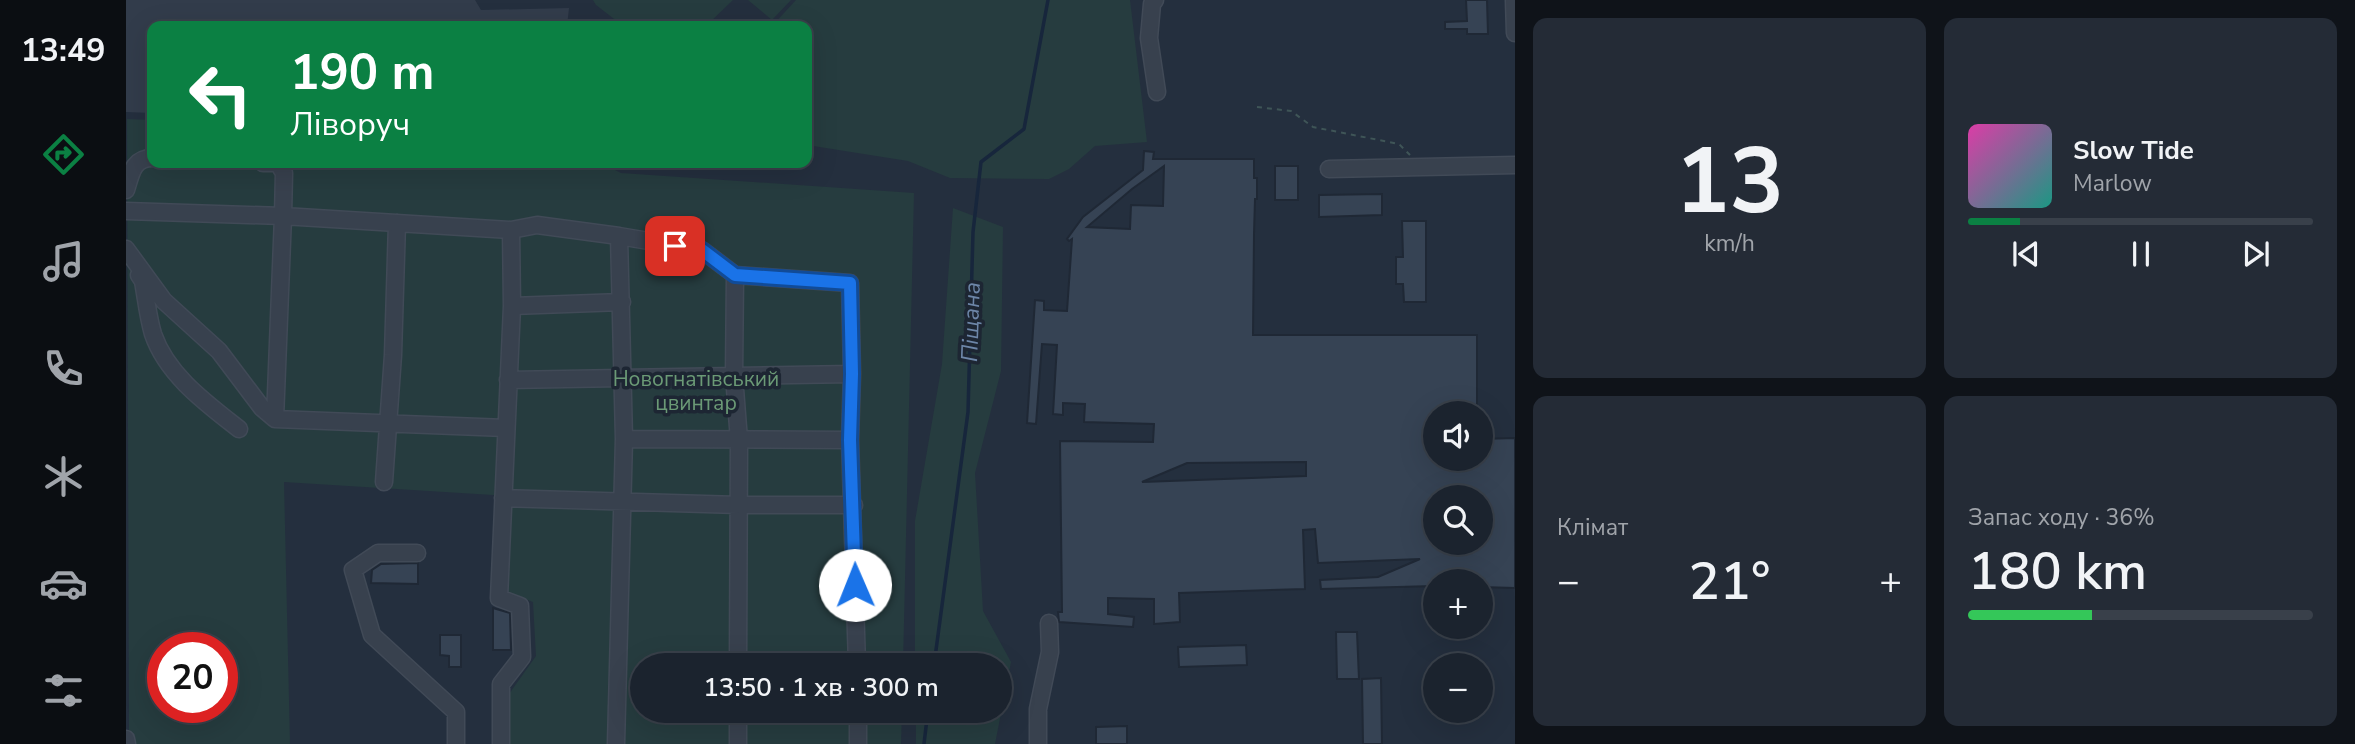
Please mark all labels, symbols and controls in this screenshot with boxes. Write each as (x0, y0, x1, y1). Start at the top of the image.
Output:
text: 13:49 (21, 29, 105, 72)
text: 190 m (290, 39, 434, 106)
icon: left (175, 49, 266, 140)
text: Ліворуч (290, 103, 410, 146)
text: 13 (1675, 120, 1784, 244)
icon: directions (39, 130, 88, 179)
text: Slow Tide (2073, 133, 2194, 168)
text: Marlow (2073, 168, 2152, 199)
pin (645, 216, 705, 276)
icon: arrive (656, 227, 694, 265)
text: km/h (1704, 228, 1755, 259)
icon: previous (2007, 235, 2045, 273)
icon: pause (2122, 235, 2160, 273)
icon: next (2237, 235, 2275, 273)
icon: music (39, 237, 88, 286)
water label: Піщана (954, 281, 988, 363)
icon: phone (39, 344, 88, 393)
park label: Новогнатівський цвинтар (613, 365, 779, 417)
map controls (1423, 401, 1493, 723)
button: sound (1423, 401, 1493, 471)
icon: climate (39, 452, 88, 501)
button: search (1423, 485, 1493, 555)
text: Запас ходу · 36% (1968, 502, 2155, 533)
text: Клімат (1557, 512, 1628, 543)
text: 180 km (1968, 536, 2147, 607)
text: 21° (1689, 546, 1770, 617)
position arrow (818, 548, 892, 622)
text: − (1557, 556, 1580, 607)
text: + (1879, 556, 1902, 607)
icon: car (39, 559, 88, 608)
button: + (1423, 569, 1493, 639)
speed limit sign: 20 (147, 632, 238, 723)
button: − (1423, 653, 1493, 723)
icon: filters (39, 666, 88, 715)
text: 13:50 · 1 хв · 300 m (703, 670, 939, 705)

